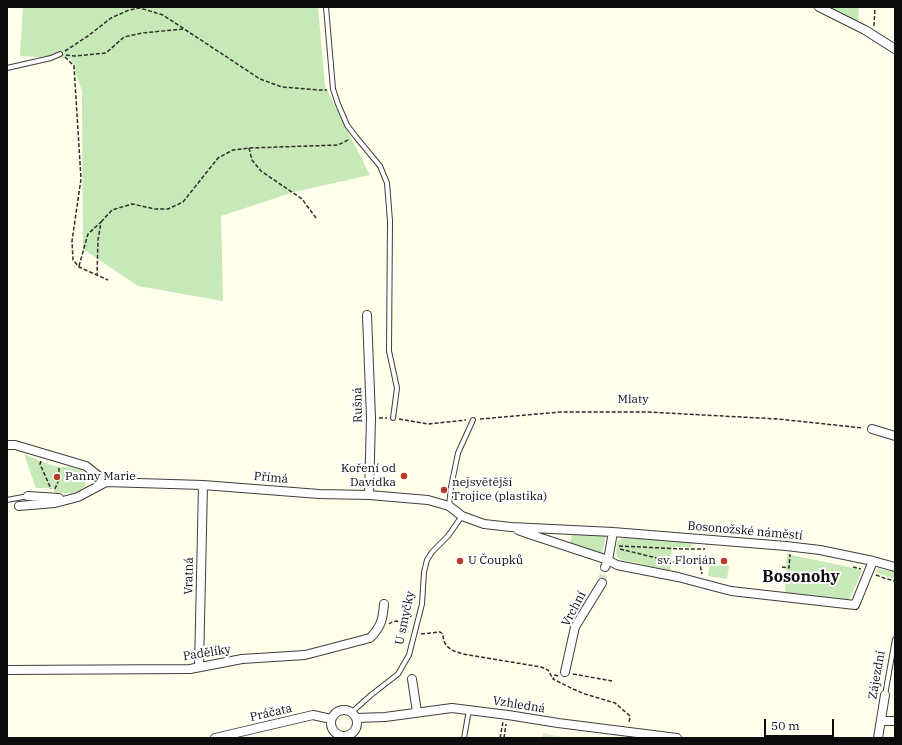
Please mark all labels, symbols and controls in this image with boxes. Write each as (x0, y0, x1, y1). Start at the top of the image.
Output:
street label: Rušná (350, 387, 366, 423)
street label: Mlaty (617, 393, 649, 407)
place label: Koření od Davídka (341, 462, 396, 490)
street label: Přímá (253, 469, 289, 487)
place label: Panny Marie (65, 470, 136, 484)
marker: Koření od Davídka (399, 471, 409, 481)
marker: Panny Marie (52, 472, 62, 482)
place label: nejsvětější Trojice (plastika) (452, 476, 547, 504)
marker: nejsvětější Trojice (plastika) (439, 485, 449, 495)
street label: Bosonožské náměstí (687, 519, 803, 543)
place label: U Čoupků (468, 554, 523, 568)
place label: sv. Florián (657, 554, 716, 568)
marker: U Čoupků (455, 556, 465, 566)
marker: sv. Florián (719, 556, 729, 566)
street label: Vratná (181, 557, 197, 595)
district label: Bosonohy (762, 567, 840, 587)
street label: Vrchní (559, 589, 589, 629)
street label: U smyčky (392, 590, 418, 646)
street label: Padělíky (182, 642, 232, 664)
street label: Zájezdní (866, 650, 888, 700)
street label: Vzhledná (492, 694, 546, 716)
street label: Práčata (249, 701, 293, 725)
scale bar (766, 711, 836, 737)
text: 50 m (771, 718, 800, 733)

